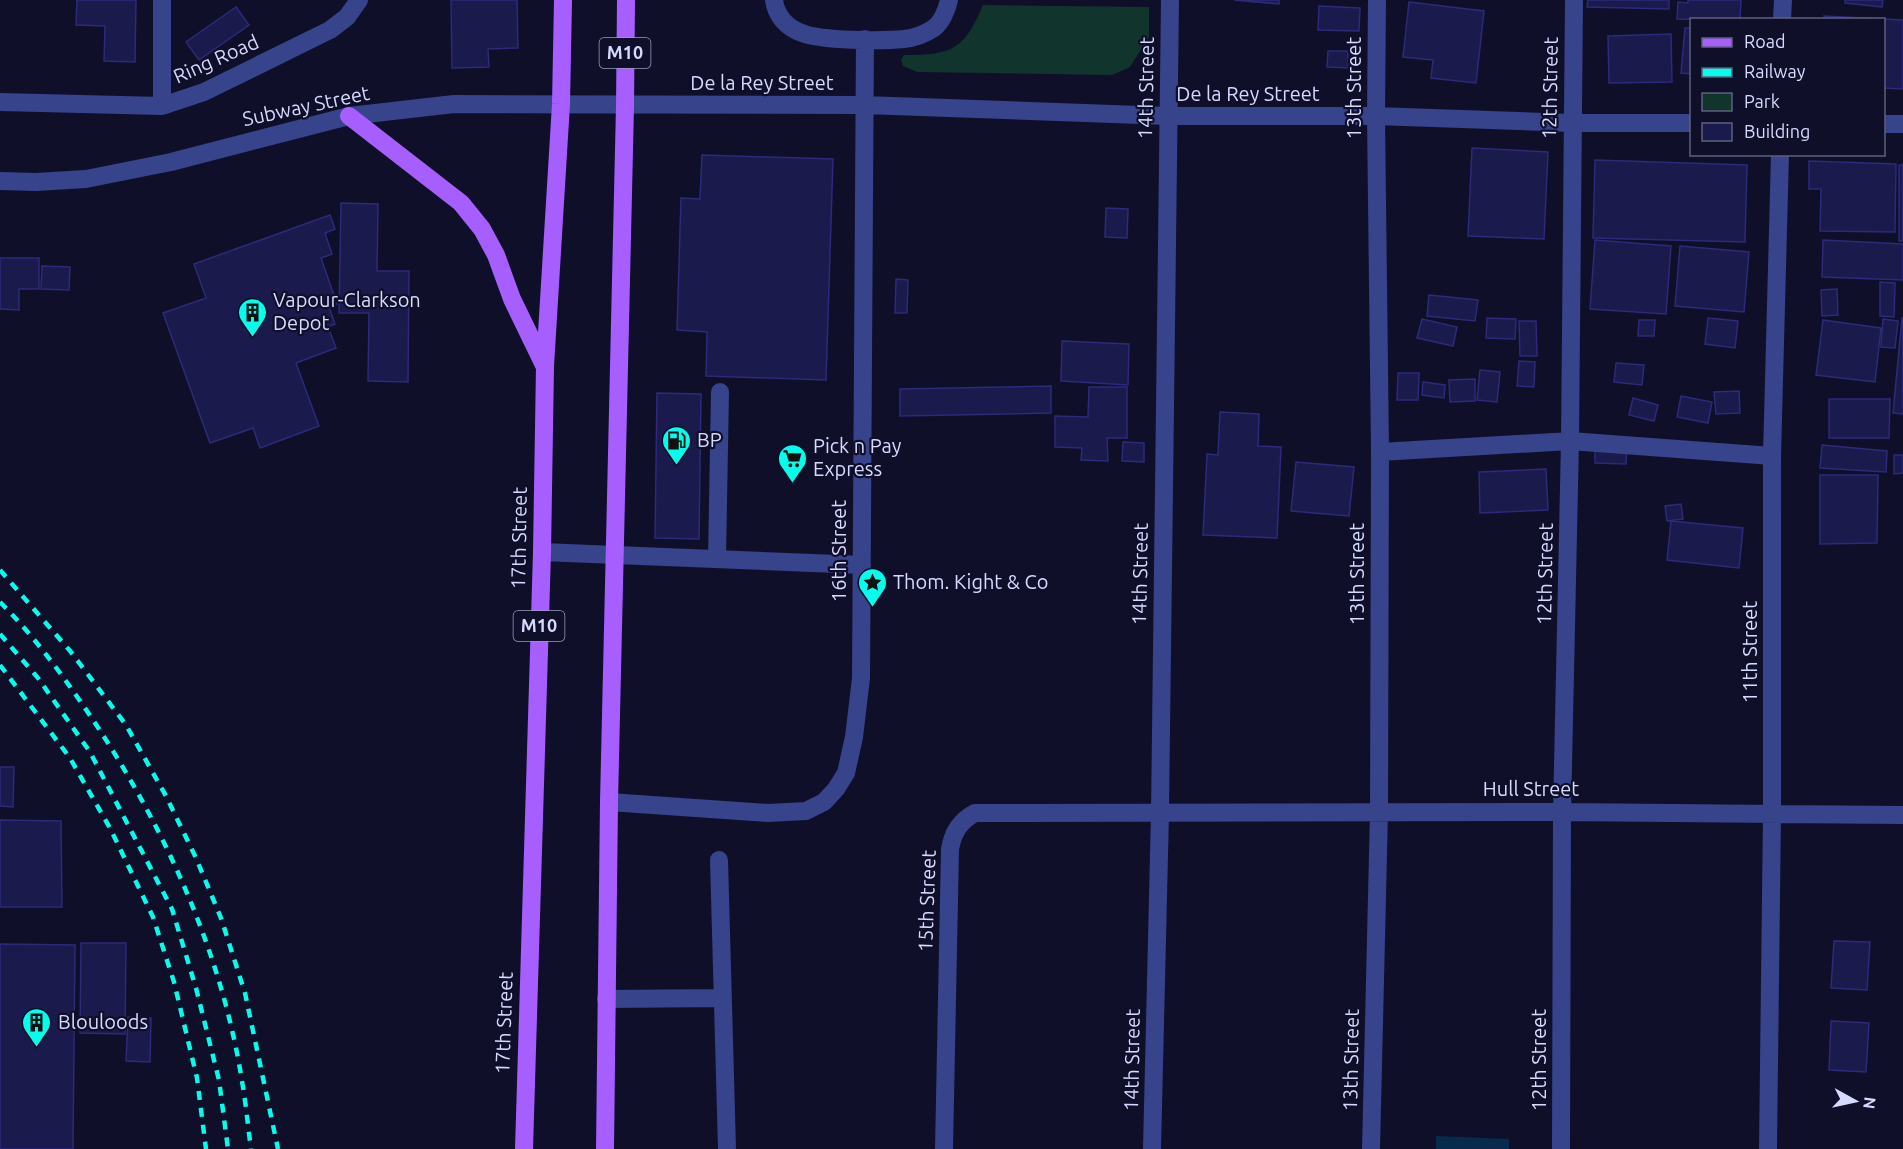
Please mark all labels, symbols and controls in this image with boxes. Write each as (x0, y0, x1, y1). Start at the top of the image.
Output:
legend (1690, 18, 1885, 156)
street label: Ring Road (170, 30, 262, 88)
text: Road (1744, 31, 1786, 51)
street label: 14th Street (1133, 37, 1158, 139)
street label: 13th Street (1342, 37, 1365, 139)
street label: 12th Street (1537, 37, 1562, 139)
road number: M10 (600, 38, 650, 68)
text: Railway (1744, 61, 1806, 81)
street label: De la Rey Street (690, 71, 834, 94)
street label: Subway Street (240, 81, 372, 130)
street label: De la Rey Street (1176, 82, 1320, 105)
text: Park (1744, 91, 1780, 111)
text: Building (1744, 121, 1810, 141)
place label: Vapour-Clarkson Depot (273, 288, 421, 334)
building icon: Vapour-Clarkson Depot (236, 296, 268, 338)
fuel station icon: BP (660, 424, 692, 466)
place label: BP (697, 428, 722, 451)
place label: Pick n Pay Express (813, 434, 902, 480)
supermarket icon: Pick n Pay Express (776, 442, 808, 484)
street label: 17th Street (506, 487, 531, 589)
street label: 16th Street (827, 500, 850, 602)
street label: 14th Street (1127, 523, 1152, 625)
street label: 13th Street (1345, 523, 1368, 625)
street label: 12th Street (1532, 523, 1557, 625)
place icon: Thom. Kight & Co (856, 566, 888, 608)
place label: Thom. Kight & Co (893, 570, 1048, 593)
street label: 11th Street (1738, 601, 1761, 703)
road number: M10 (514, 611, 564, 641)
street label: Hull Street (1483, 777, 1579, 800)
street label: 15th Street (913, 849, 940, 952)
street label: 17th Street (490, 971, 517, 1074)
building icon: Blouloods (21, 1006, 53, 1048)
street label: 14th Street (1119, 1009, 1144, 1111)
street label: 13th Street (1338, 1009, 1363, 1111)
street label: 12th Street (1527, 1009, 1550, 1111)
place label: Blouloods (58, 1010, 148, 1033)
north arrow (1825, 1071, 1885, 1131)
text: N (1860, 1096, 1880, 1110)

